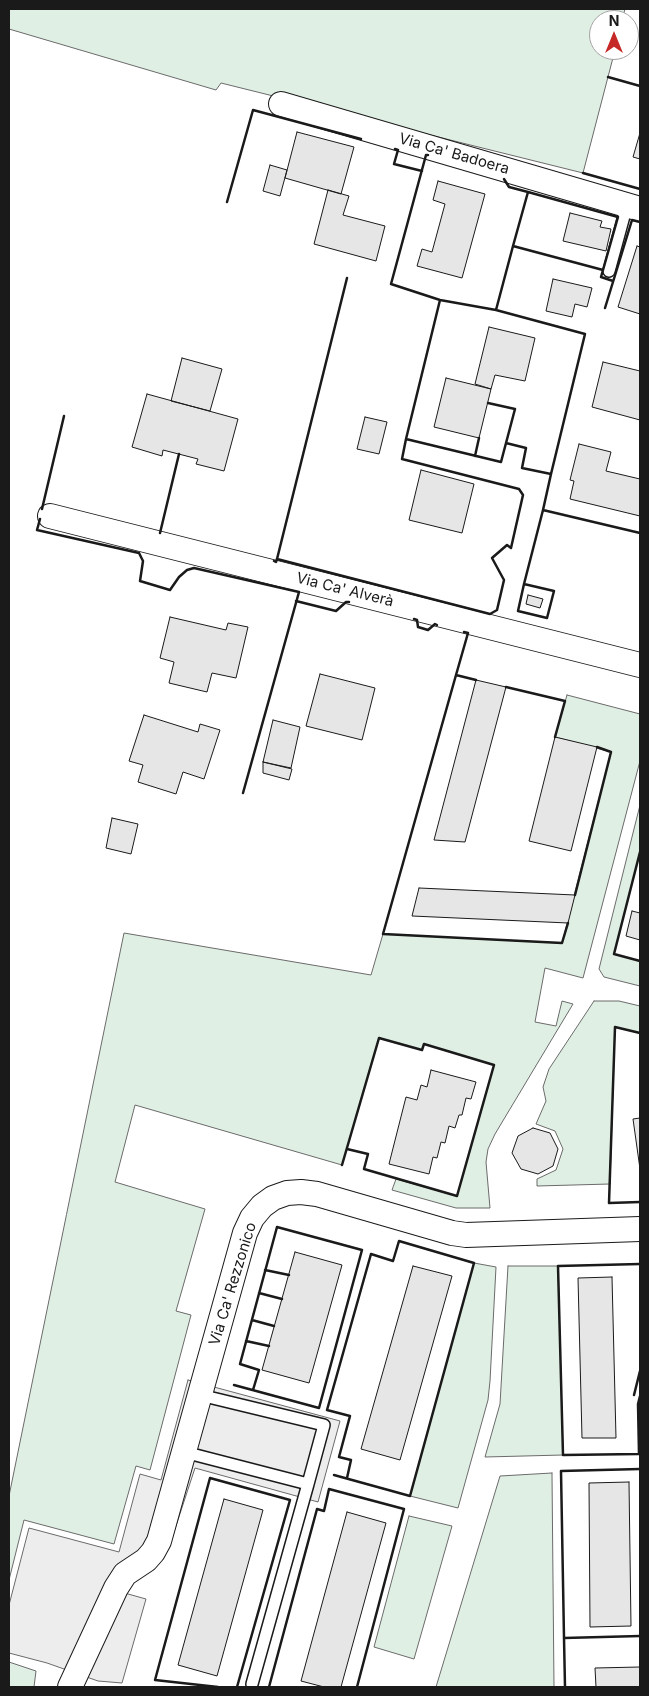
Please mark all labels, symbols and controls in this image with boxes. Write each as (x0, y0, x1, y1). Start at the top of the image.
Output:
north arrow (589, 10, 639, 60)
text: N (609, 12, 619, 29)
street label: Via Ca' Badoera (397, 130, 511, 178)
street label: Via Ca' Alverà (294, 569, 396, 611)
street label: Via Ca' Rezzonico (206, 1220, 260, 1348)

